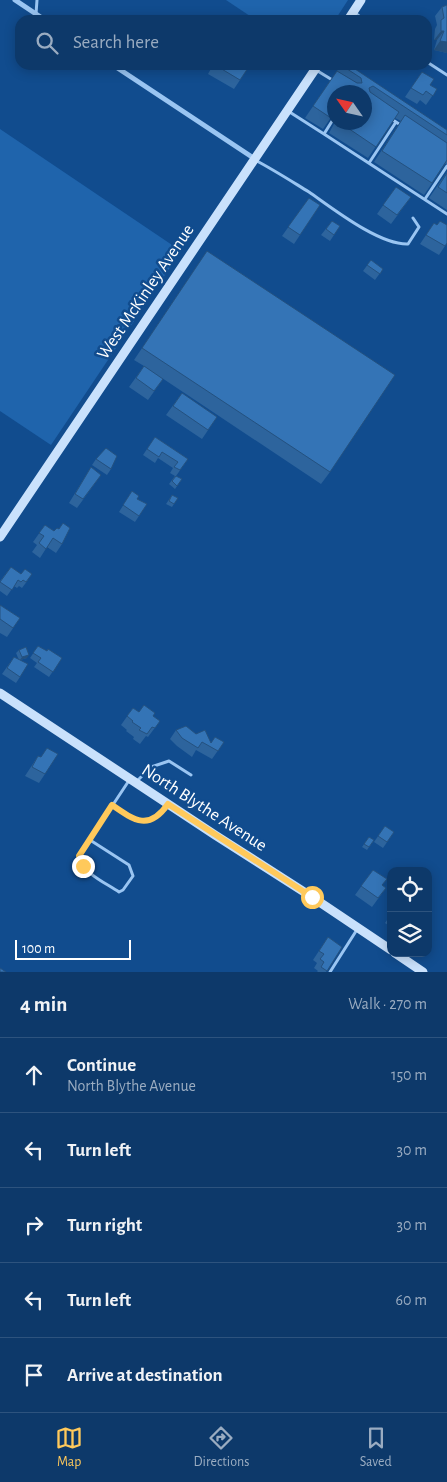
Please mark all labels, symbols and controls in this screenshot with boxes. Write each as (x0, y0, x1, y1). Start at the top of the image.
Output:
search box (15, 15, 432, 70)
icon: search (33, 29, 61, 57)
text: Search here (73, 33, 159, 52)
north arrow (327, 85, 372, 130)
street label: West McKinley Avenue (94, 221, 198, 363)
street label: North Blythe Avenue (138, 761, 270, 855)
route end (72, 855, 95, 878)
map controls (387, 867, 432, 957)
button: locate (387, 867, 432, 912)
route start (301, 886, 324, 909)
button: layers (387, 912, 432, 957)
scale bar (15, 937, 131, 960)
text: 100 m (22, 942, 55, 956)
text: 4 min (20, 994, 67, 1015)
text: Walk · 270 m (348, 996, 427, 1012)
text: Continue (67, 1056, 136, 1075)
icon: ahead (20, 1061, 48, 1089)
text: 150 m (391, 1067, 427, 1083)
text: North Blythe Avenue (67, 1078, 196, 1094)
icon: left (20, 1136, 48, 1164)
text: Turn left (67, 1141, 131, 1160)
text: 30 m (397, 1142, 427, 1158)
icon: right (20, 1211, 48, 1239)
text: Turn right (67, 1216, 142, 1235)
text: 30 m (397, 1217, 427, 1233)
icon: left (20, 1286, 48, 1314)
text: Turn left (67, 1291, 131, 1310)
text: 60 m (396, 1292, 427, 1308)
icon: arrive (20, 1361, 48, 1389)
text: Arrive at destination (67, 1366, 223, 1385)
tab: Map (55, 1424, 83, 1471)
tab: Directions (194, 1424, 249, 1471)
tab: Saved (360, 1424, 392, 1471)

